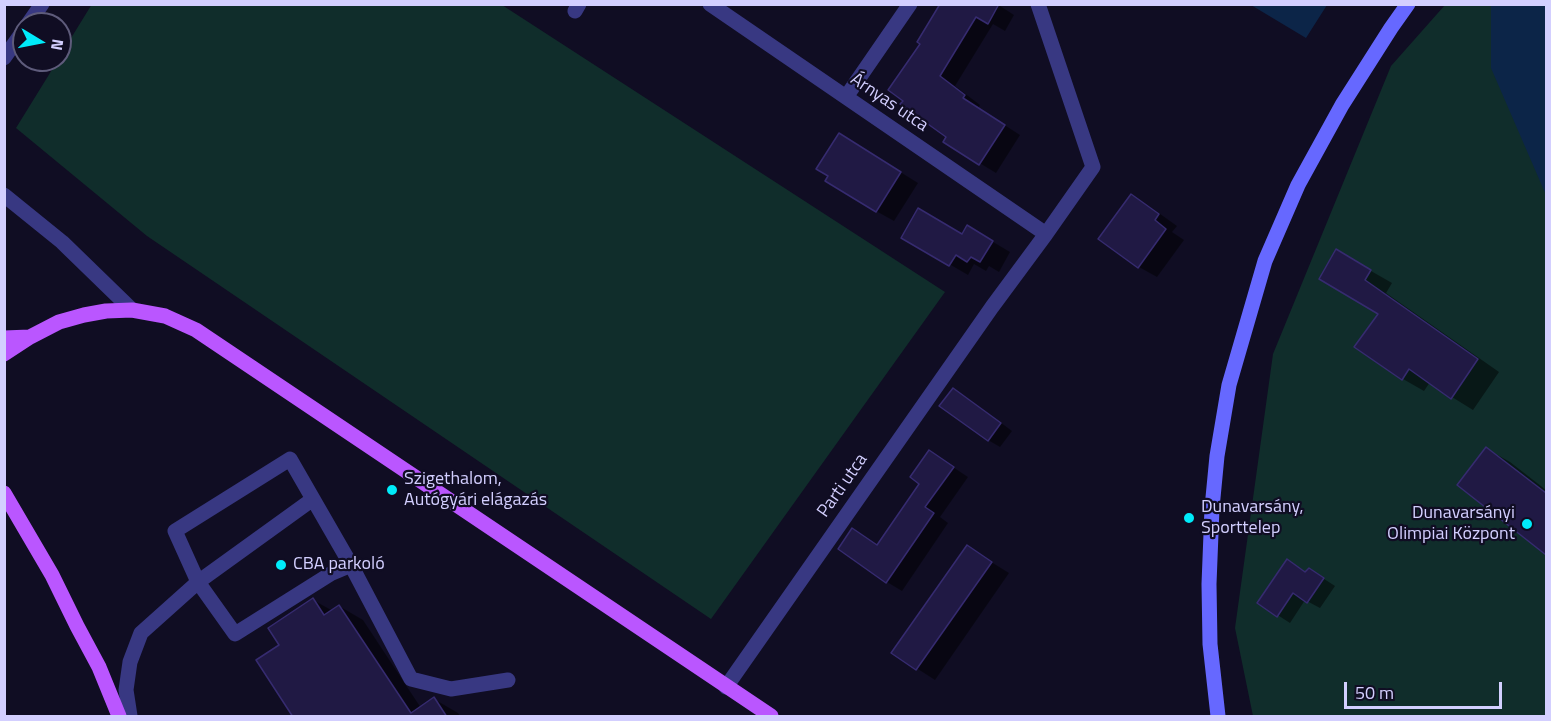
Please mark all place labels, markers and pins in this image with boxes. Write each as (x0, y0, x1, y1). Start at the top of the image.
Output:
place label: Szigethalom, Autógyári elágazás (404, 469, 547, 512)
marker: Szigethalom, Autógyári elágazás (385, 483, 399, 497)
place label: Dunavarsány, Sporttelep (1201, 497, 1304, 540)
place label: Dunavarsányi Olimpiai Központ (1387, 503, 1515, 546)
marker: Dunavarsány, Sporttelep (1182, 511, 1196, 525)
marker: Dunavarsányi Olimpiai Központ (1520, 517, 1534, 531)
place label: CBA parkoló (293, 554, 385, 576)
marker: CBA parkoló (274, 558, 288, 572)

